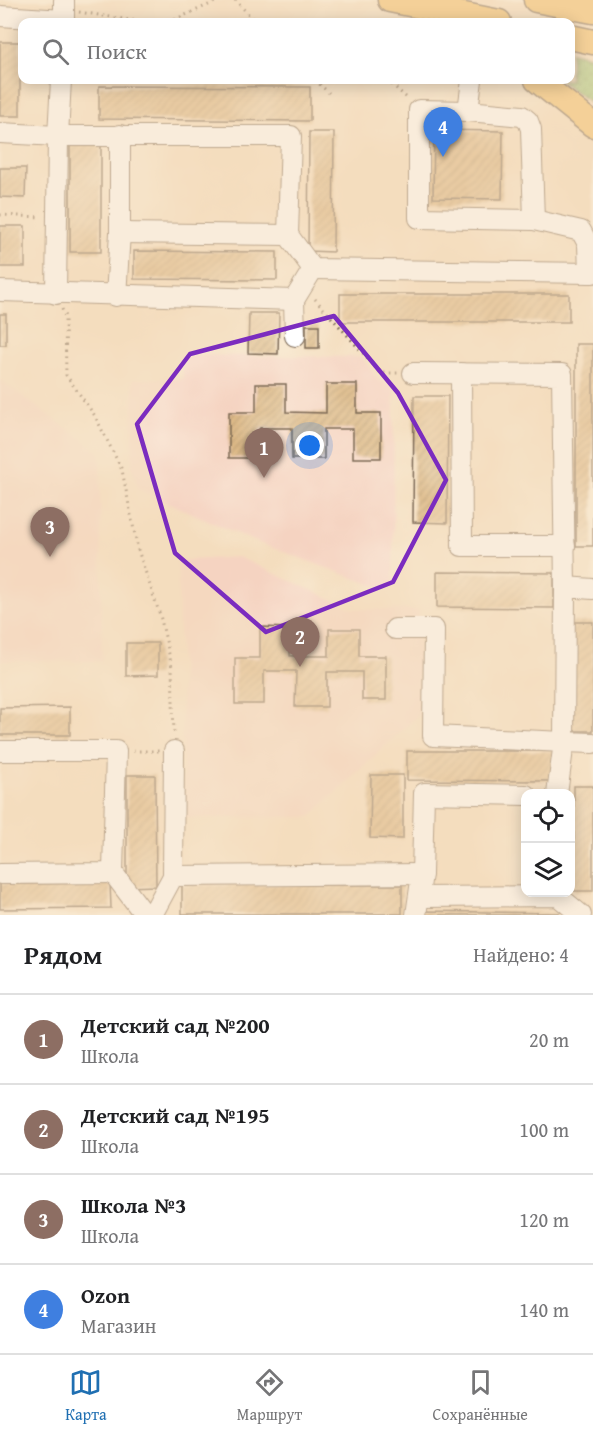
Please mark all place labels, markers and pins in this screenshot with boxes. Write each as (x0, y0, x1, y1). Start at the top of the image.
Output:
pin: 4 (424, 108, 462, 157)
pin: 1 (244, 428, 284, 478)
pin: 3 (31, 508, 70, 557)
pin: 2 (280, 618, 320, 667)

